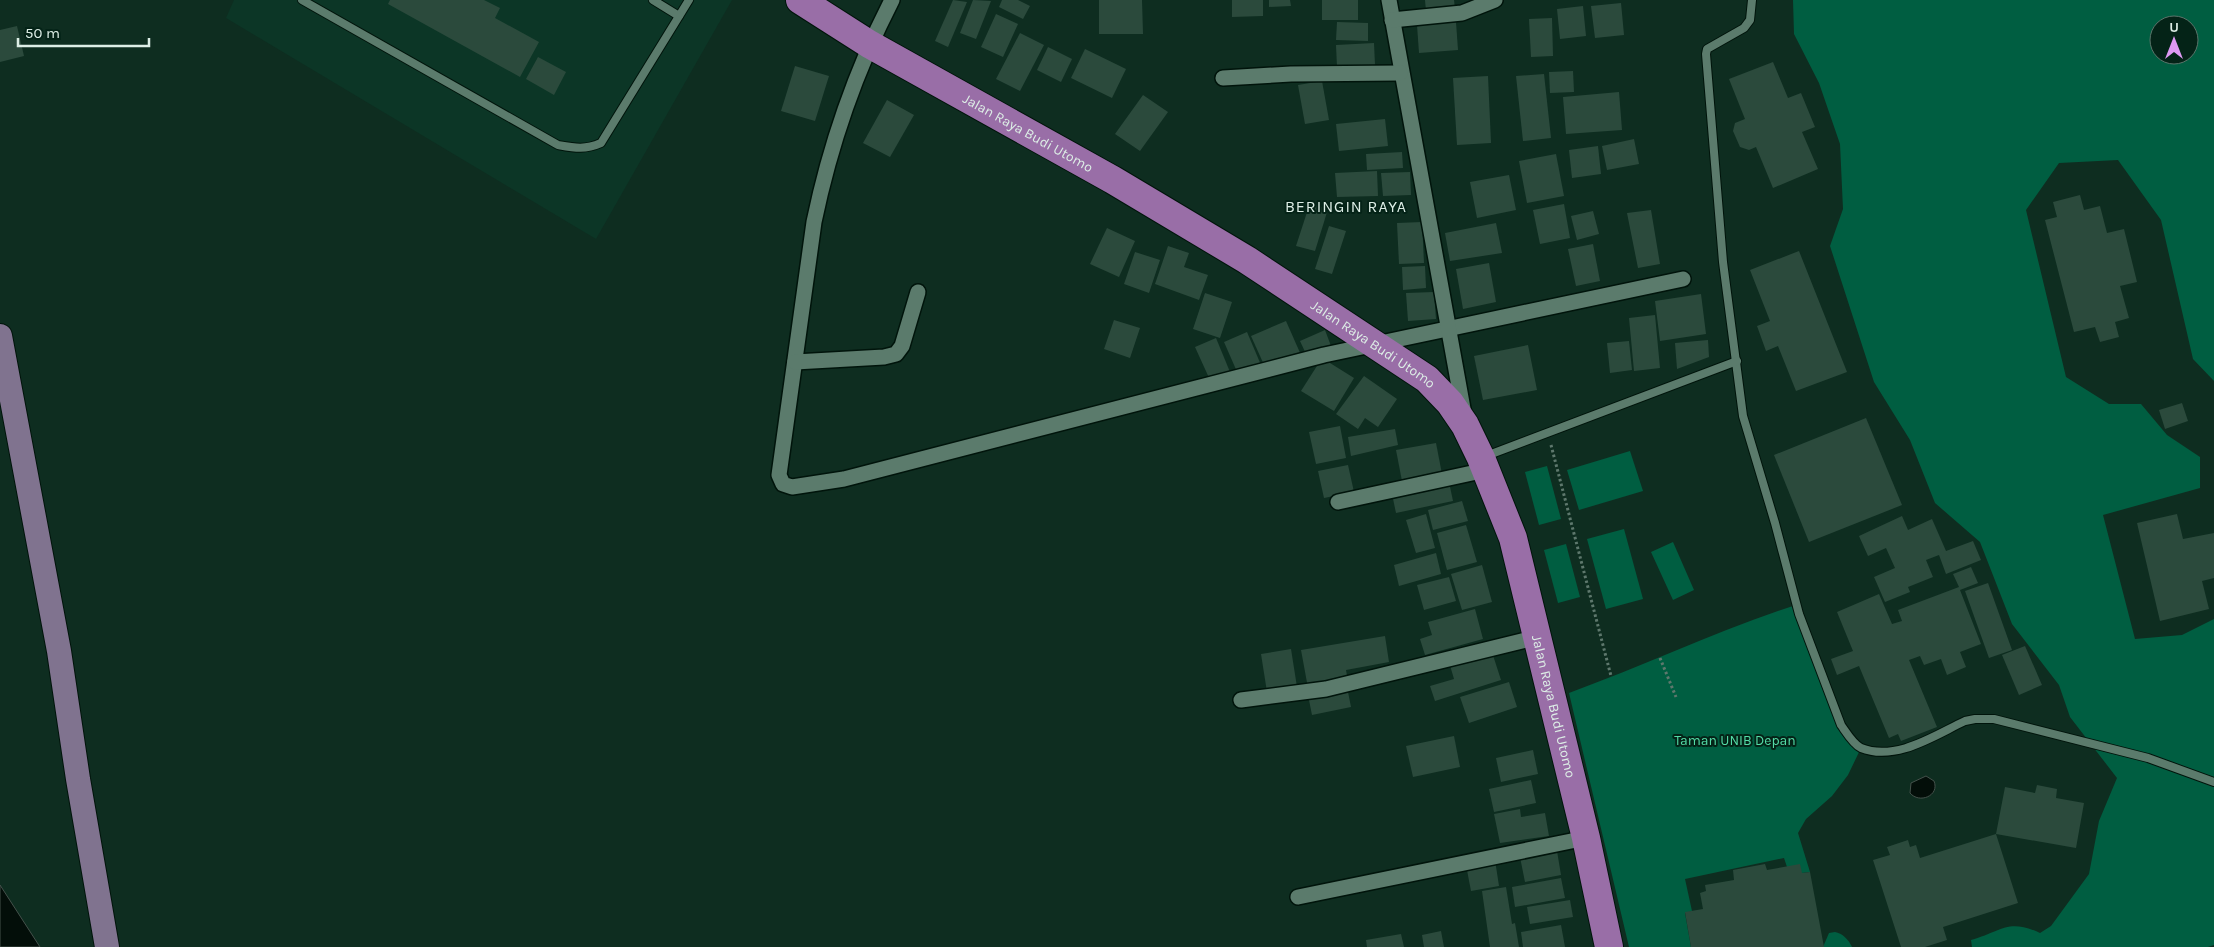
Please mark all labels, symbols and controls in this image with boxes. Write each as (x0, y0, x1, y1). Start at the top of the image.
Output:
scale bar (18, 15, 149, 47)
north arrow (2149, 15, 2199, 65)
text: U (2169, 19, 2179, 36)
text: 50 m (25, 24, 60, 42)
street label: Jalan Raya Budi Utomo (960, 90, 1096, 176)
district label: BERINGIN RAYA (1285, 197, 1407, 216)
street label: Jalan Raya Budi Utomo (1308, 297, 1439, 392)
street label: Jalan Raya Budi Utomo (1528, 633, 1579, 780)
park label: Taman UNIB Depan (1674, 732, 1796, 749)

